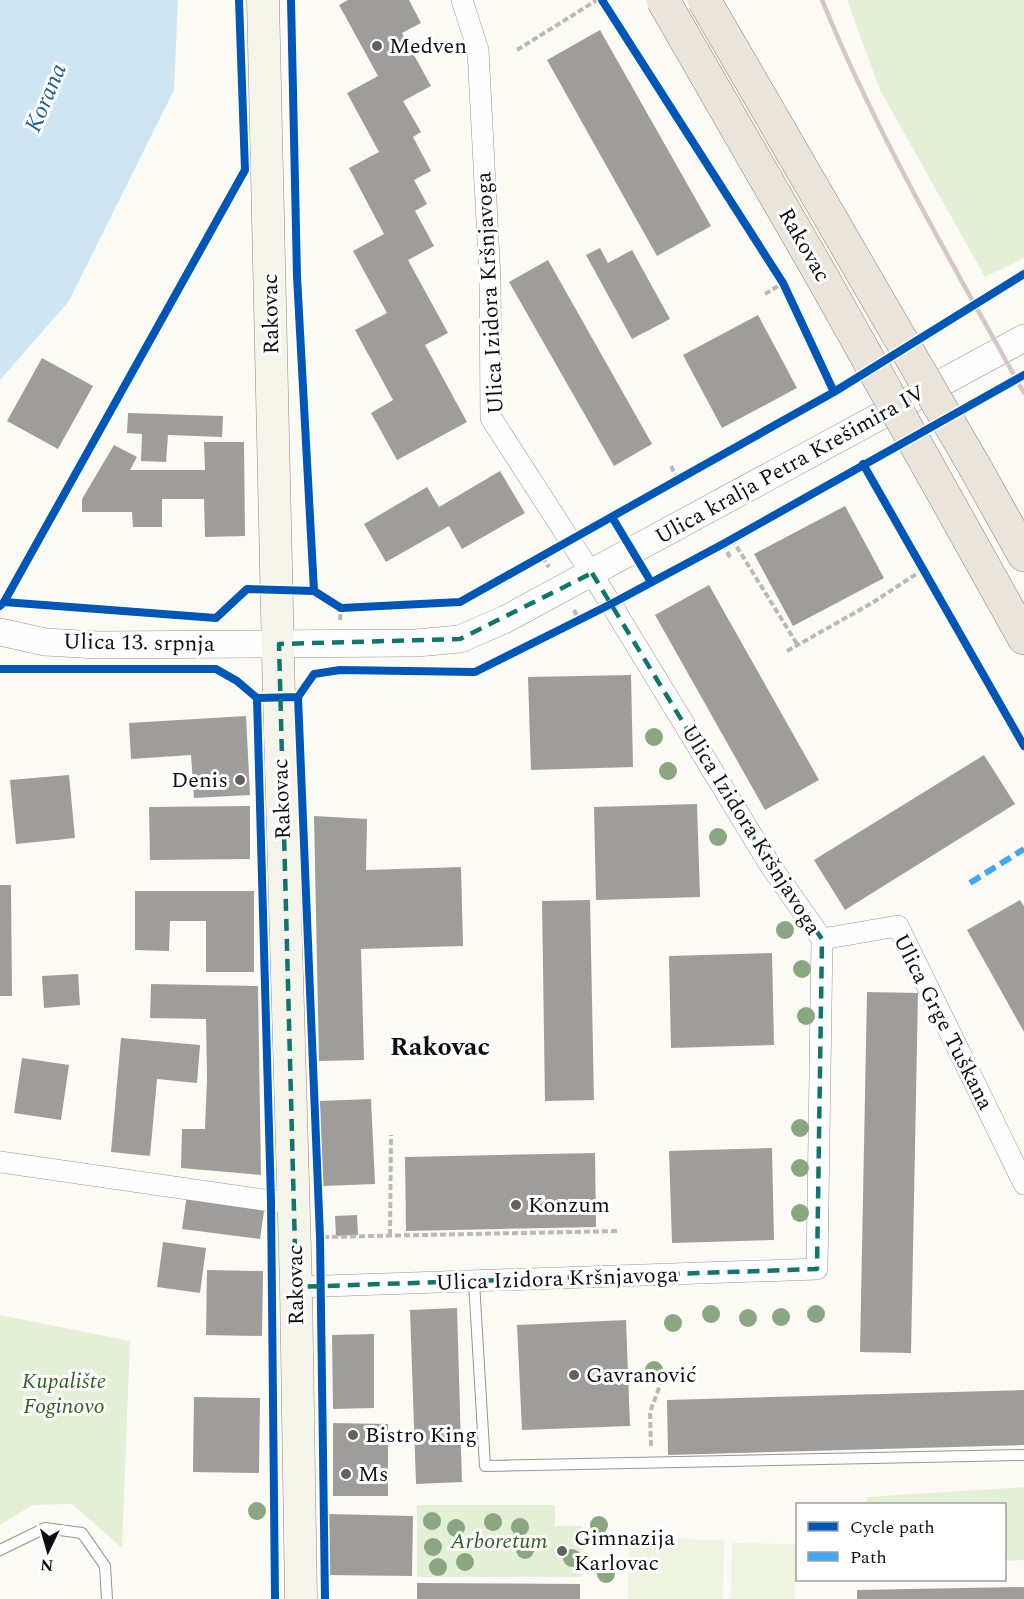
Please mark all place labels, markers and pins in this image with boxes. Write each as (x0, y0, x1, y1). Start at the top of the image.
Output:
place label: Medven (389, 30, 467, 63)
marker: Medven (370, 39, 384, 53)
place label: Denis (171, 764, 228, 797)
marker: Denis (233, 773, 247, 787)
place label: Konzum (528, 1189, 610, 1222)
marker: Konzum (509, 1198, 523, 1212)
place label: Gavranović (586, 1359, 697, 1392)
marker: Gavranović (567, 1368, 581, 1382)
place label: Bistro King (365, 1419, 477, 1452)
marker: Bistro King (346, 1428, 360, 1442)
place label: Ms (358, 1458, 389, 1491)
marker: Ms (339, 1467, 353, 1481)
place label: Gimnazija Karlovac (574, 1522, 675, 1580)
marker: Gimnazija Karlovac (555, 1544, 569, 1558)

